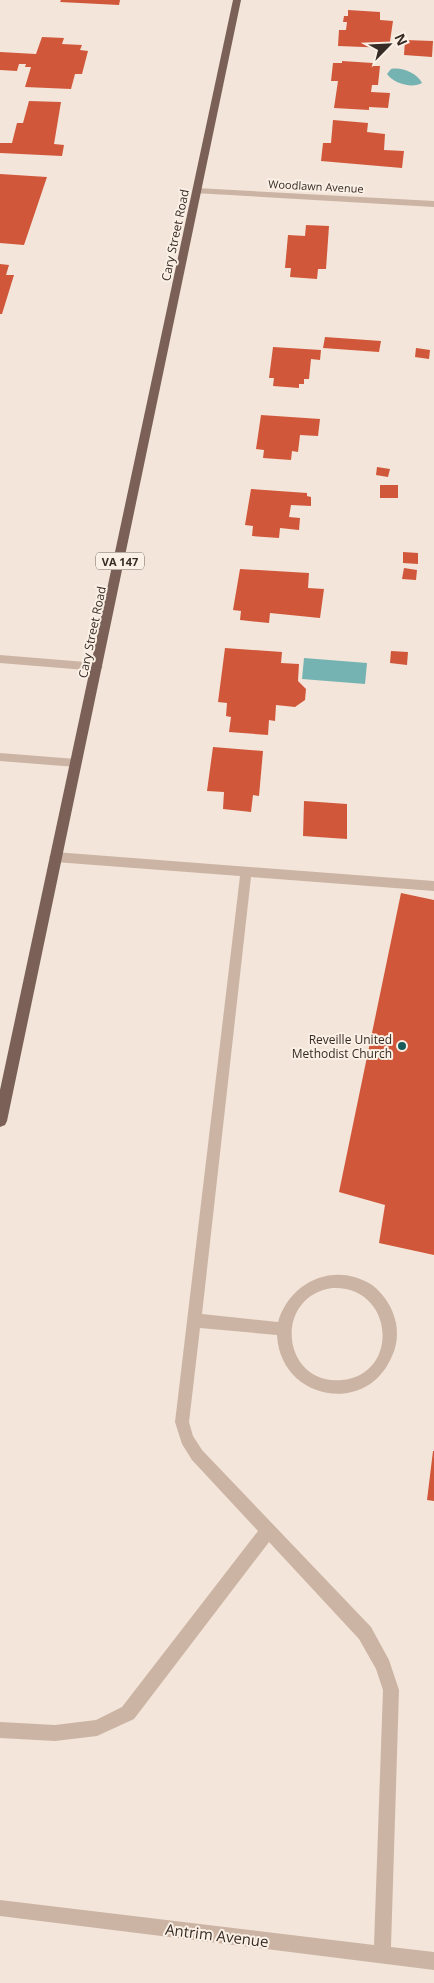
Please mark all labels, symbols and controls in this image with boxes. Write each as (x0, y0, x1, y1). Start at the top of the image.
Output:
north arrow (364, 20, 414, 70)
text: N (390, 30, 412, 49)
street label: Woodlawn Avenue (268, 176, 364, 196)
street label: Cary Street Road (157, 187, 193, 283)
road number: VA 147 (96, 552, 144, 570)
street label: Cary Street Road (74, 584, 110, 680)
place label: Reveille United Methodist Church (292, 1031, 392, 1062)
marker: Reveille United Methodist Church (396, 1040, 408, 1052)
street label: Antrim Avenue (164, 1919, 270, 1951)

